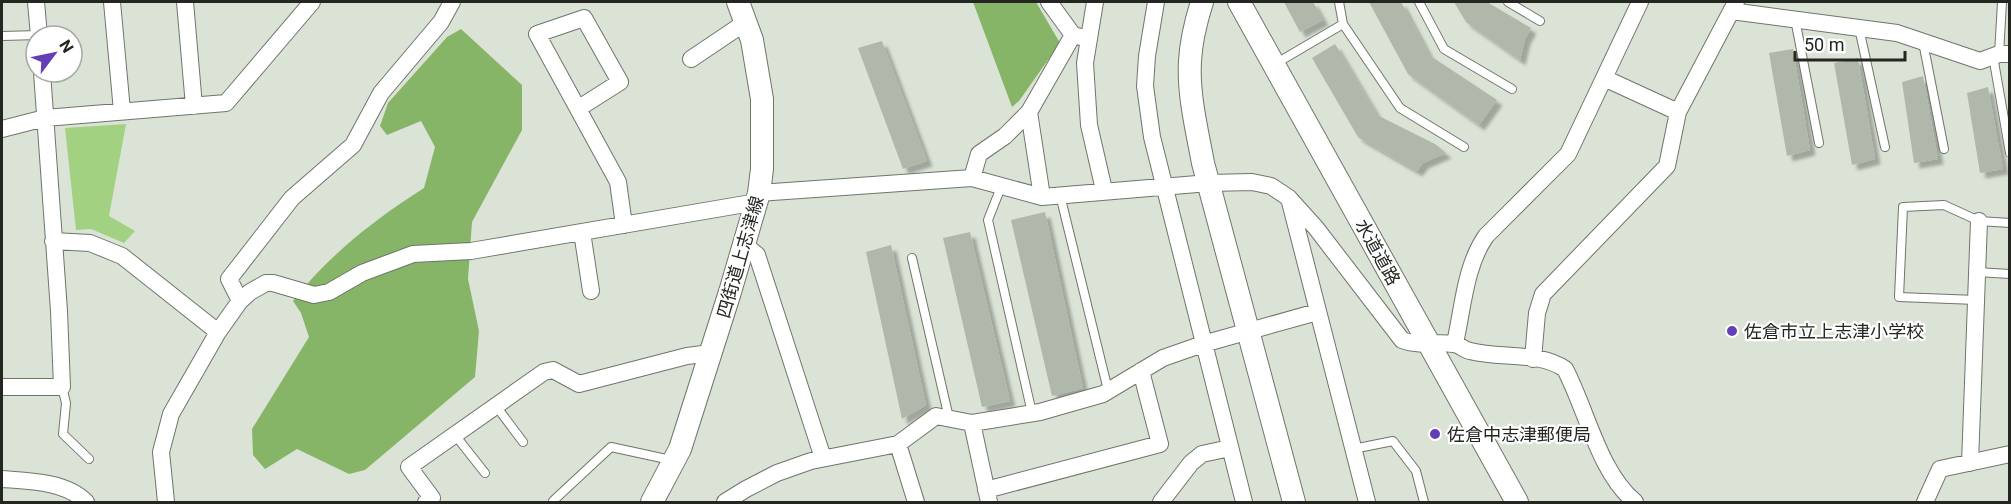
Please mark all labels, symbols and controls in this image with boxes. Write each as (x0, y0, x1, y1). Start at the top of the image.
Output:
north arrow (24, 24, 84, 84)
scale bar (1795, 24, 1904, 62)
text: 50 m (1804, 34, 1844, 55)
text: N (55, 36, 77, 56)
street label: 四街道上志津線 (713, 194, 767, 320)
street label: 水道道路 (1351, 215, 1405, 289)
place label: 佐倉市立上志津小学校 (1744, 321, 1924, 342)
marker: 佐倉市立上志津小学校 (1725, 324, 1739, 338)
place label: 佐倉中志津郵便局 (1447, 424, 1591, 445)
marker: 佐倉中志津郵便局 (1428, 427, 1442, 441)

